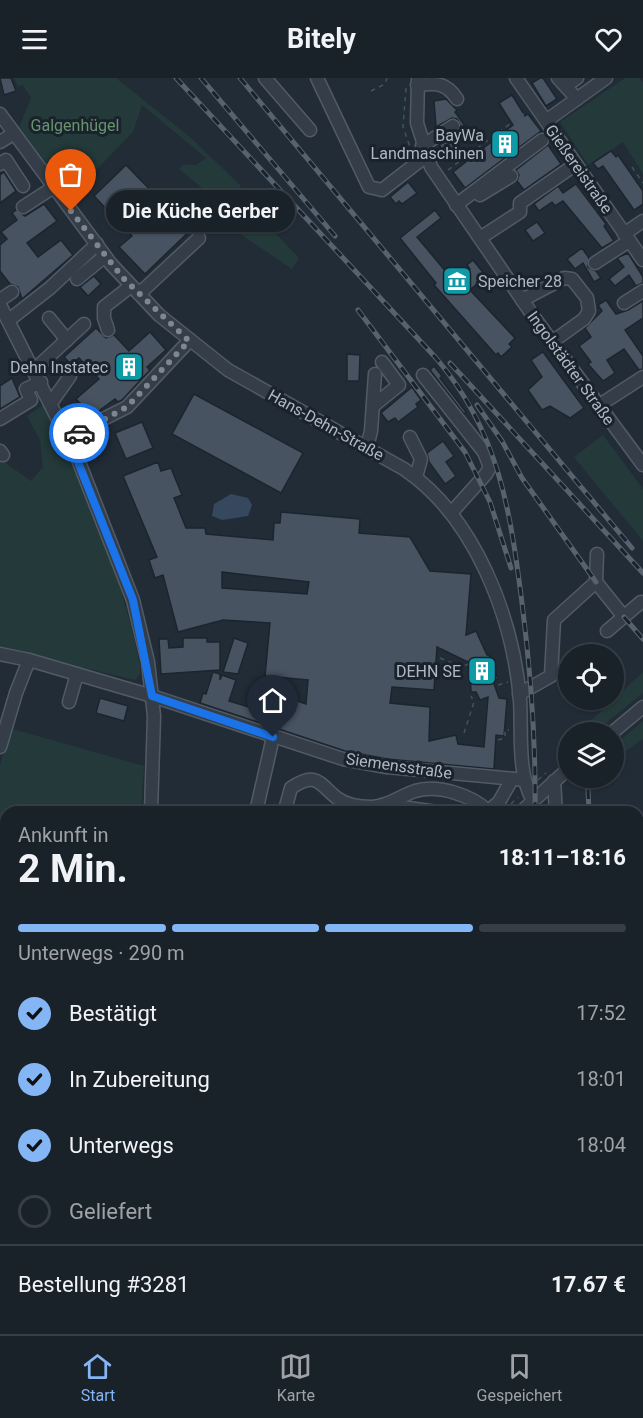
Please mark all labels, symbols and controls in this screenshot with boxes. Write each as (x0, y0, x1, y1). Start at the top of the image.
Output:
icon: menu (18, 23, 51, 56)
text: Bitely (287, 23, 356, 55)
icon: heart (592, 23, 625, 56)
park label: Galgenhügel (31, 116, 119, 135)
street label: Gießereistraße (541, 121, 617, 217)
place label: BayWa Landmaschinen (371, 126, 484, 163)
building icon: BayWa Landmaschinen (489, 128, 521, 160)
pin (45, 149, 96, 211)
icon: bag (54, 158, 87, 191)
callout: Die Küche Gerber (107, 190, 296, 232)
text: Die Küche Gerber (122, 199, 279, 223)
museum icon: Speicher 28 (441, 265, 473, 297)
place label: Speicher 28 (478, 272, 562, 291)
street label: Ingolstädter Straße (523, 307, 619, 429)
building icon: Dehn Instatec (113, 351, 145, 383)
place label: Dehn Instatec (10, 358, 108, 377)
street label: Hans-Dehn-Straße (265, 385, 387, 465)
courier (49, 403, 109, 463)
icon: car (63, 417, 96, 450)
map controls (558, 644, 624, 788)
button: locate (558, 644, 624, 710)
building icon: DEHN SE (466, 655, 498, 687)
place label: DEHN SE (396, 662, 461, 681)
pin (247, 675, 298, 737)
icon: home (256, 684, 289, 717)
button: layers (558, 722, 624, 788)
street label: Siemensstraße (345, 749, 453, 783)
text: Ankunft in (18, 823, 109, 847)
text: 18:11–18:16 (499, 845, 626, 870)
text: 2 Min. (18, 846, 128, 892)
text: Unterwegs · 290 m (18, 941, 185, 965)
icon: check (18, 997, 51, 1030)
text: Bestätigt (69, 1001, 157, 1026)
text: 17:52 (576, 1001, 626, 1025)
icon: check (18, 1063, 51, 1096)
text: In Zubereitung (69, 1067, 210, 1092)
text: 18:01 (576, 1067, 626, 1091)
icon: check (18, 1129, 51, 1162)
text: Unterwegs (69, 1133, 174, 1158)
text: 18:04 (576, 1133, 626, 1157)
text: Geliefert (69, 1199, 152, 1224)
text: Bestellung #3281 (18, 1272, 189, 1297)
text: 17.67 € (551, 1272, 626, 1297)
tab: Start (81, 1350, 115, 1405)
tab: Karte (277, 1350, 315, 1405)
tab: Gespeichert (477, 1350, 562, 1405)

